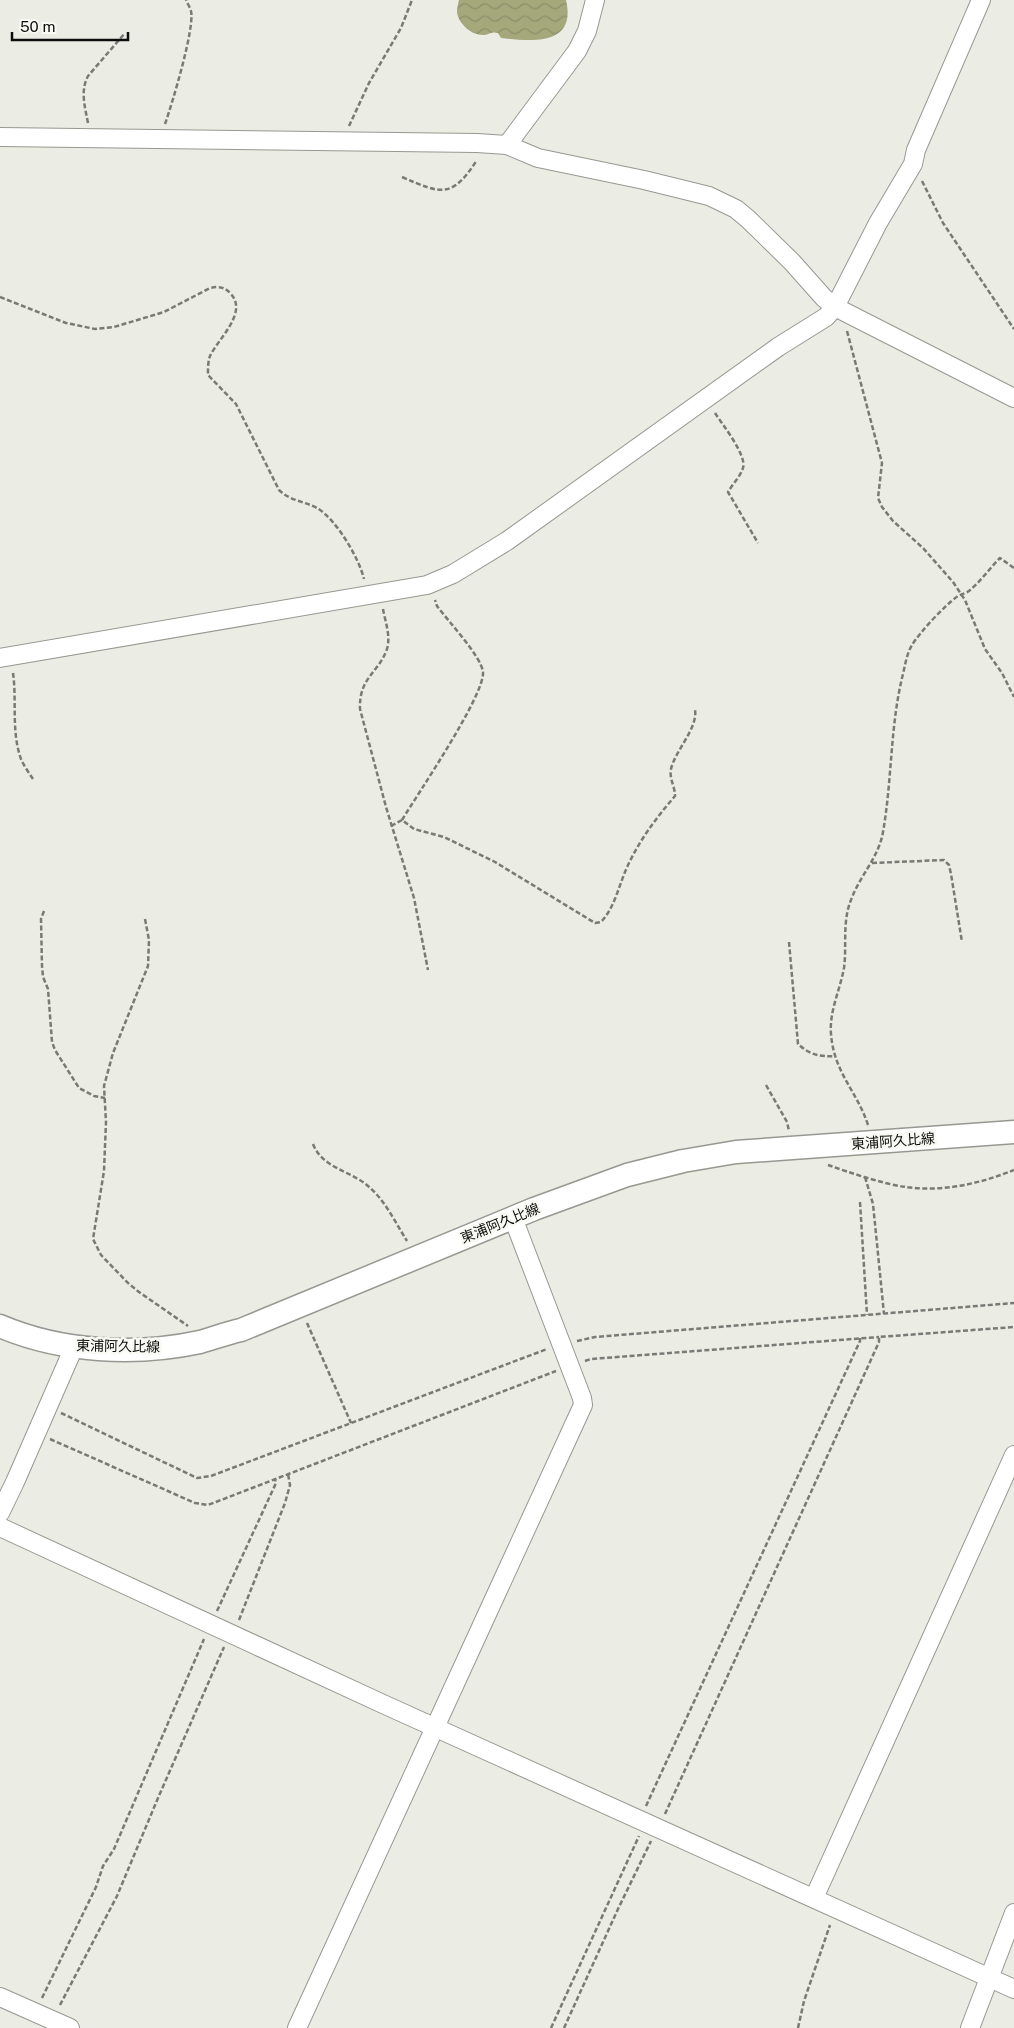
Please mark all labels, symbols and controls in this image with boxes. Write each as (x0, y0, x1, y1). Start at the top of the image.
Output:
scale bar (12, 10, 129, 42)
text: 50 m (20, 18, 55, 35)
street label: 東浦阿久比線 (851, 1130, 935, 1152)
street label: 東浦阿久比線 (458, 1200, 542, 1246)
street label: 東浦阿久比線 (76, 1337, 160, 1355)

